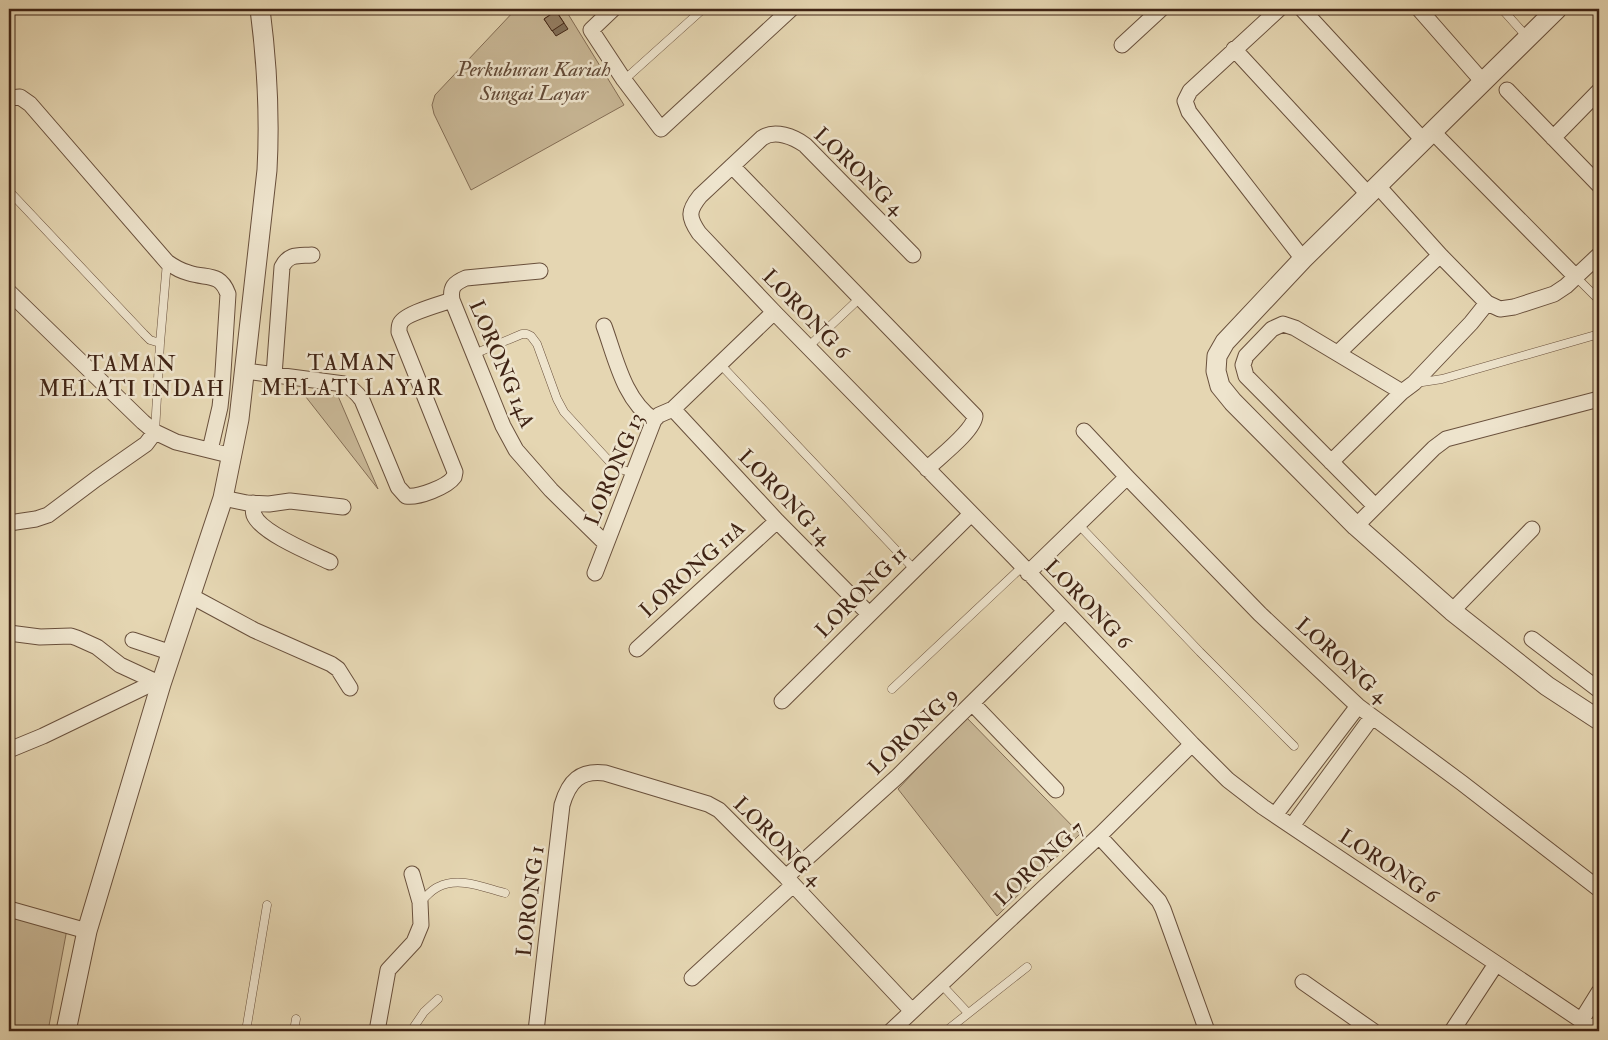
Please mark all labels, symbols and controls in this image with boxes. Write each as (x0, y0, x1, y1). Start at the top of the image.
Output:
park label: Perkuburan Kariah Sungai Layar (456, 56, 611, 107)
street label: LORONG 4 (808, 122, 911, 222)
street label: LORONG 6 (756, 264, 856, 366)
street label: LORONG 14A (462, 296, 541, 432)
district label: TAMAN MELATI LAYAR (261, 349, 443, 402)
district label: TAMAN MELATI INDAH (39, 350, 225, 403)
street label: LORONG 13 (579, 409, 650, 530)
street label: LORONG 14 (732, 444, 838, 552)
street label: LORONG 11A (634, 515, 751, 624)
street label: LORONG 11 (810, 541, 913, 644)
street label: LORONG 6 (1038, 554, 1138, 656)
street label: LORONG 4 (1290, 612, 1395, 710)
street label: LORONG 9 (863, 682, 964, 781)
street label: LORONG 4 (727, 791, 829, 893)
street label: LORONG 7 (989, 814, 1090, 912)
street label: LORONG 6 (1334, 823, 1445, 910)
street label: LORONG 1 (510, 844, 551, 958)

